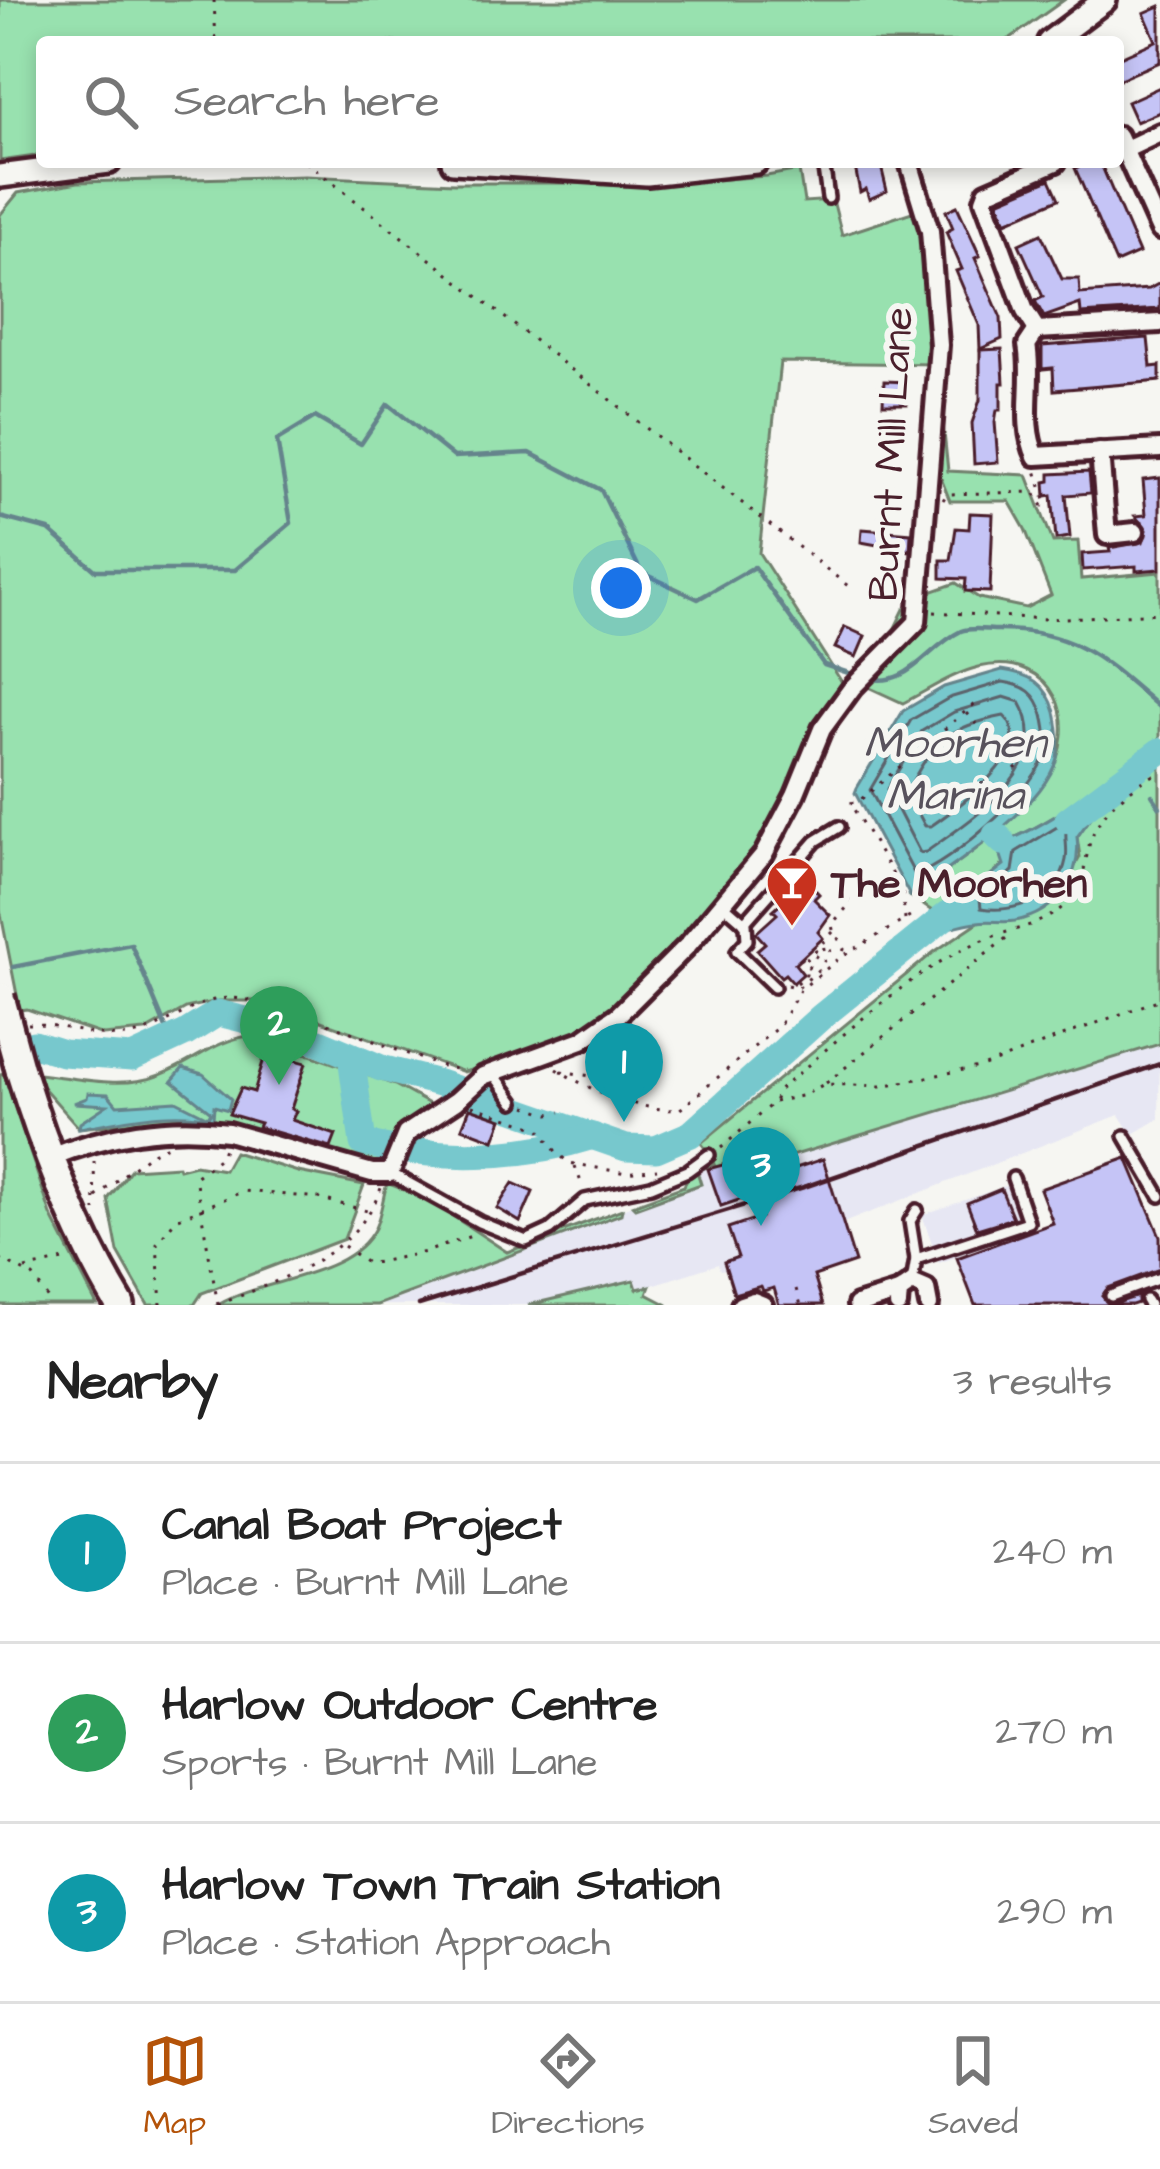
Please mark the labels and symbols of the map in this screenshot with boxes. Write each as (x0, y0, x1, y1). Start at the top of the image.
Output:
street label: Burnt Mill Lane (855, 306, 929, 603)
your location (591, 558, 651, 618)
water label: Moorhen Marina (864, 713, 1049, 827)
bar icon: The Moorhen (764, 854, 820, 928)
place label: The Moorhen (830, 856, 1087, 914)
pin: 2 (240, 986, 318, 1085)
pin: 1 (585, 1023, 663, 1122)
pin: 3 (722, 1127, 800, 1226)

